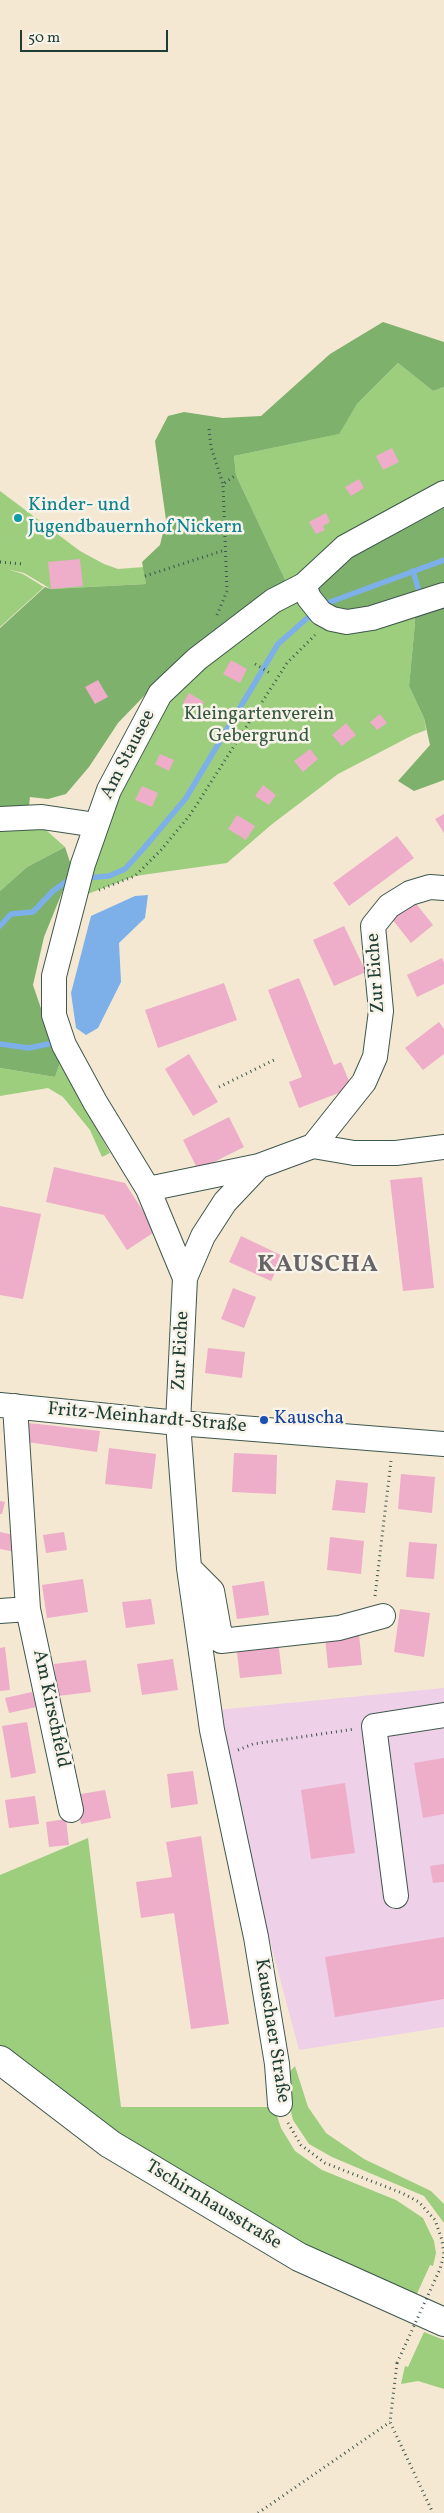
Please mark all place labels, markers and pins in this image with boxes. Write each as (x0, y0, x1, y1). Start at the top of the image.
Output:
place label: Kinder- und Jugendbauernhof Nickern (28, 496, 243, 540)
marker: Kinder- und Jugendbauernhof Nickern (12, 512, 24, 524)
place label: Kauscha (274, 1409, 344, 1431)
marker: Kauscha (258, 1414, 270, 1426)

